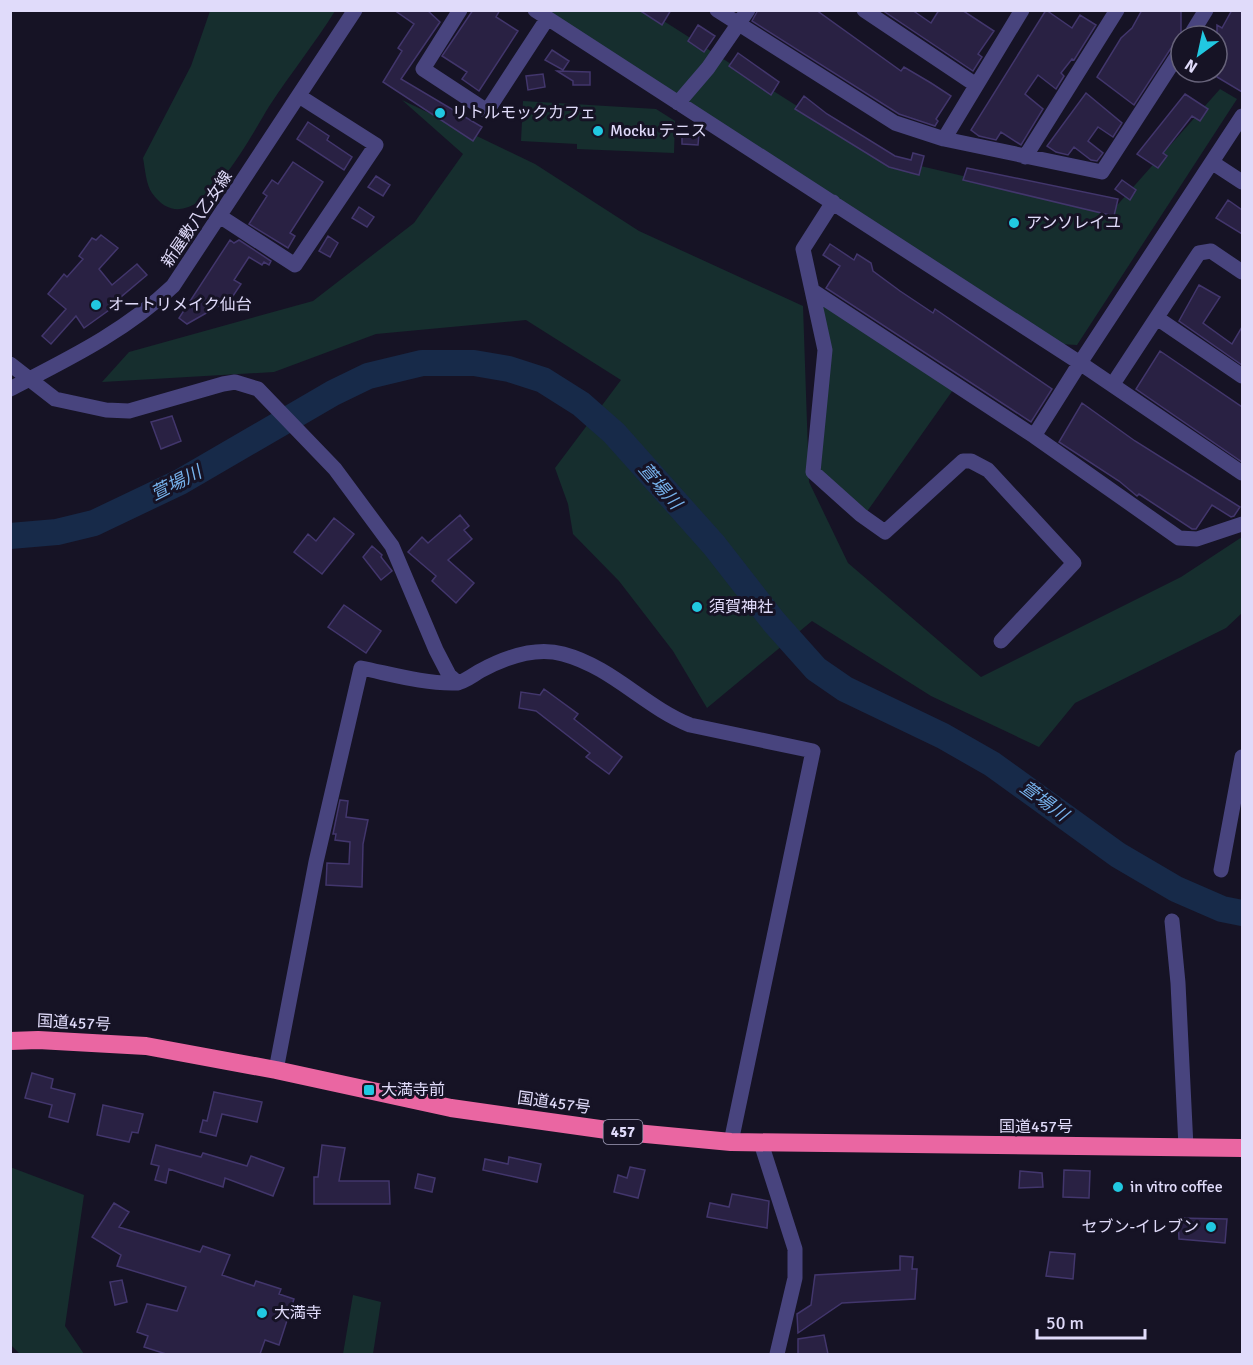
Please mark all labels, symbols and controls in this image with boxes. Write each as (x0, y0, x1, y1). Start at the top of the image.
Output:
north arrow (1169, 24, 1229, 84)
text: N (1181, 54, 1201, 77)
place label: リトルモックカフェ (452, 103, 596, 123)
marker: リトルモックカフェ (433, 106, 447, 120)
place label: Mocku テニス (610, 121, 707, 141)
marker: Mocku テニス (591, 124, 605, 138)
street label: 新屋敷八乙女線 (157, 167, 237, 271)
place label: アンソレイユ (1026, 213, 1121, 233)
marker: アンソレイユ (1007, 216, 1021, 230)
place label: オートリメイク仙台 (108, 295, 252, 315)
marker: オートリメイク仙台 (89, 298, 103, 312)
water label: 萱場川 (634, 458, 687, 515)
water label: 萱場川 (147, 460, 207, 505)
place label: 須賀神社 (709, 597, 773, 617)
marker: 須賀神社 (690, 600, 704, 614)
water label: 萱場川 (1016, 776, 1074, 827)
street label: 国道457号 (37, 1011, 111, 1035)
place label: 大満寺前 (381, 1080, 445, 1100)
marker: 大満寺前 (362, 1083, 376, 1097)
street label: 国道457号 (516, 1088, 592, 1118)
street label: 国道457号 (999, 1117, 1073, 1137)
road number: 457 (604, 1120, 642, 1144)
place label: in vitro coffee (1130, 1177, 1223, 1197)
marker: in vitro coffee (1111, 1180, 1125, 1194)
place label: セブン-イレブン (1081, 1217, 1199, 1237)
marker: セブン-イレブン (1204, 1220, 1218, 1234)
scale bar (1037, 1302, 1145, 1340)
place label: 大満寺 (274, 1303, 322, 1323)
marker: 大満寺 (255, 1306, 269, 1320)
text: 50 m (1046, 1312, 1084, 1334)

